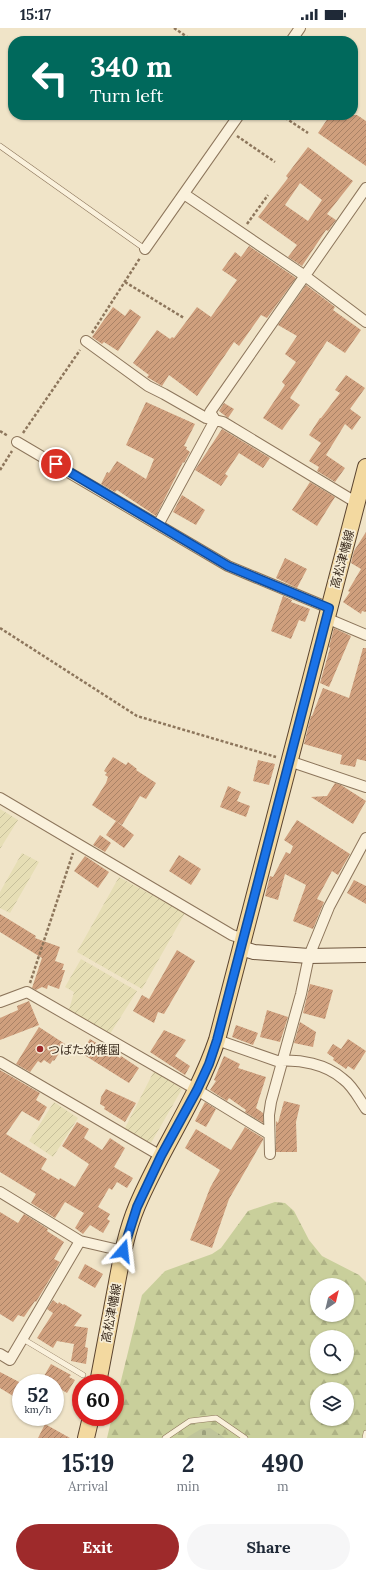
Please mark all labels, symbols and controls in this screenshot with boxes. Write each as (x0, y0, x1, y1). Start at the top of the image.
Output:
text: 15:17 (20, 5, 51, 24)
text: 340 m (90, 49, 172, 85)
icon: left (24, 52, 76, 104)
text: Turn left (90, 84, 163, 107)
pin (39, 447, 73, 481)
icon: arrive (45, 453, 67, 475)
street label: 高松津幡線 (327, 528, 357, 590)
place label: つばた幼稚園 (48, 1042, 120, 1057)
marker: つばた幼稚園 (35, 1044, 45, 1054)
position arrow (102, 1230, 144, 1272)
north arrow (310, 1278, 354, 1322)
map controls (310, 1278, 354, 1426)
street label: 高松津幡線 (98, 1282, 124, 1344)
button: search (310, 1330, 354, 1374)
speed limit sign: 60 (72, 1374, 124, 1426)
text: 52 (27, 1382, 49, 1407)
button: layers (310, 1382, 354, 1426)
text: km/h (24, 1403, 52, 1416)
text: 15:19 (62, 1448, 114, 1479)
text: 2 (182, 1448, 194, 1479)
text: 490 (262, 1448, 304, 1479)
text: Arrival (68, 1478, 108, 1495)
text: min (176, 1478, 200, 1495)
text: m (277, 1478, 289, 1495)
button: Exit (16, 1524, 179, 1570)
button: Share (187, 1524, 350, 1570)

